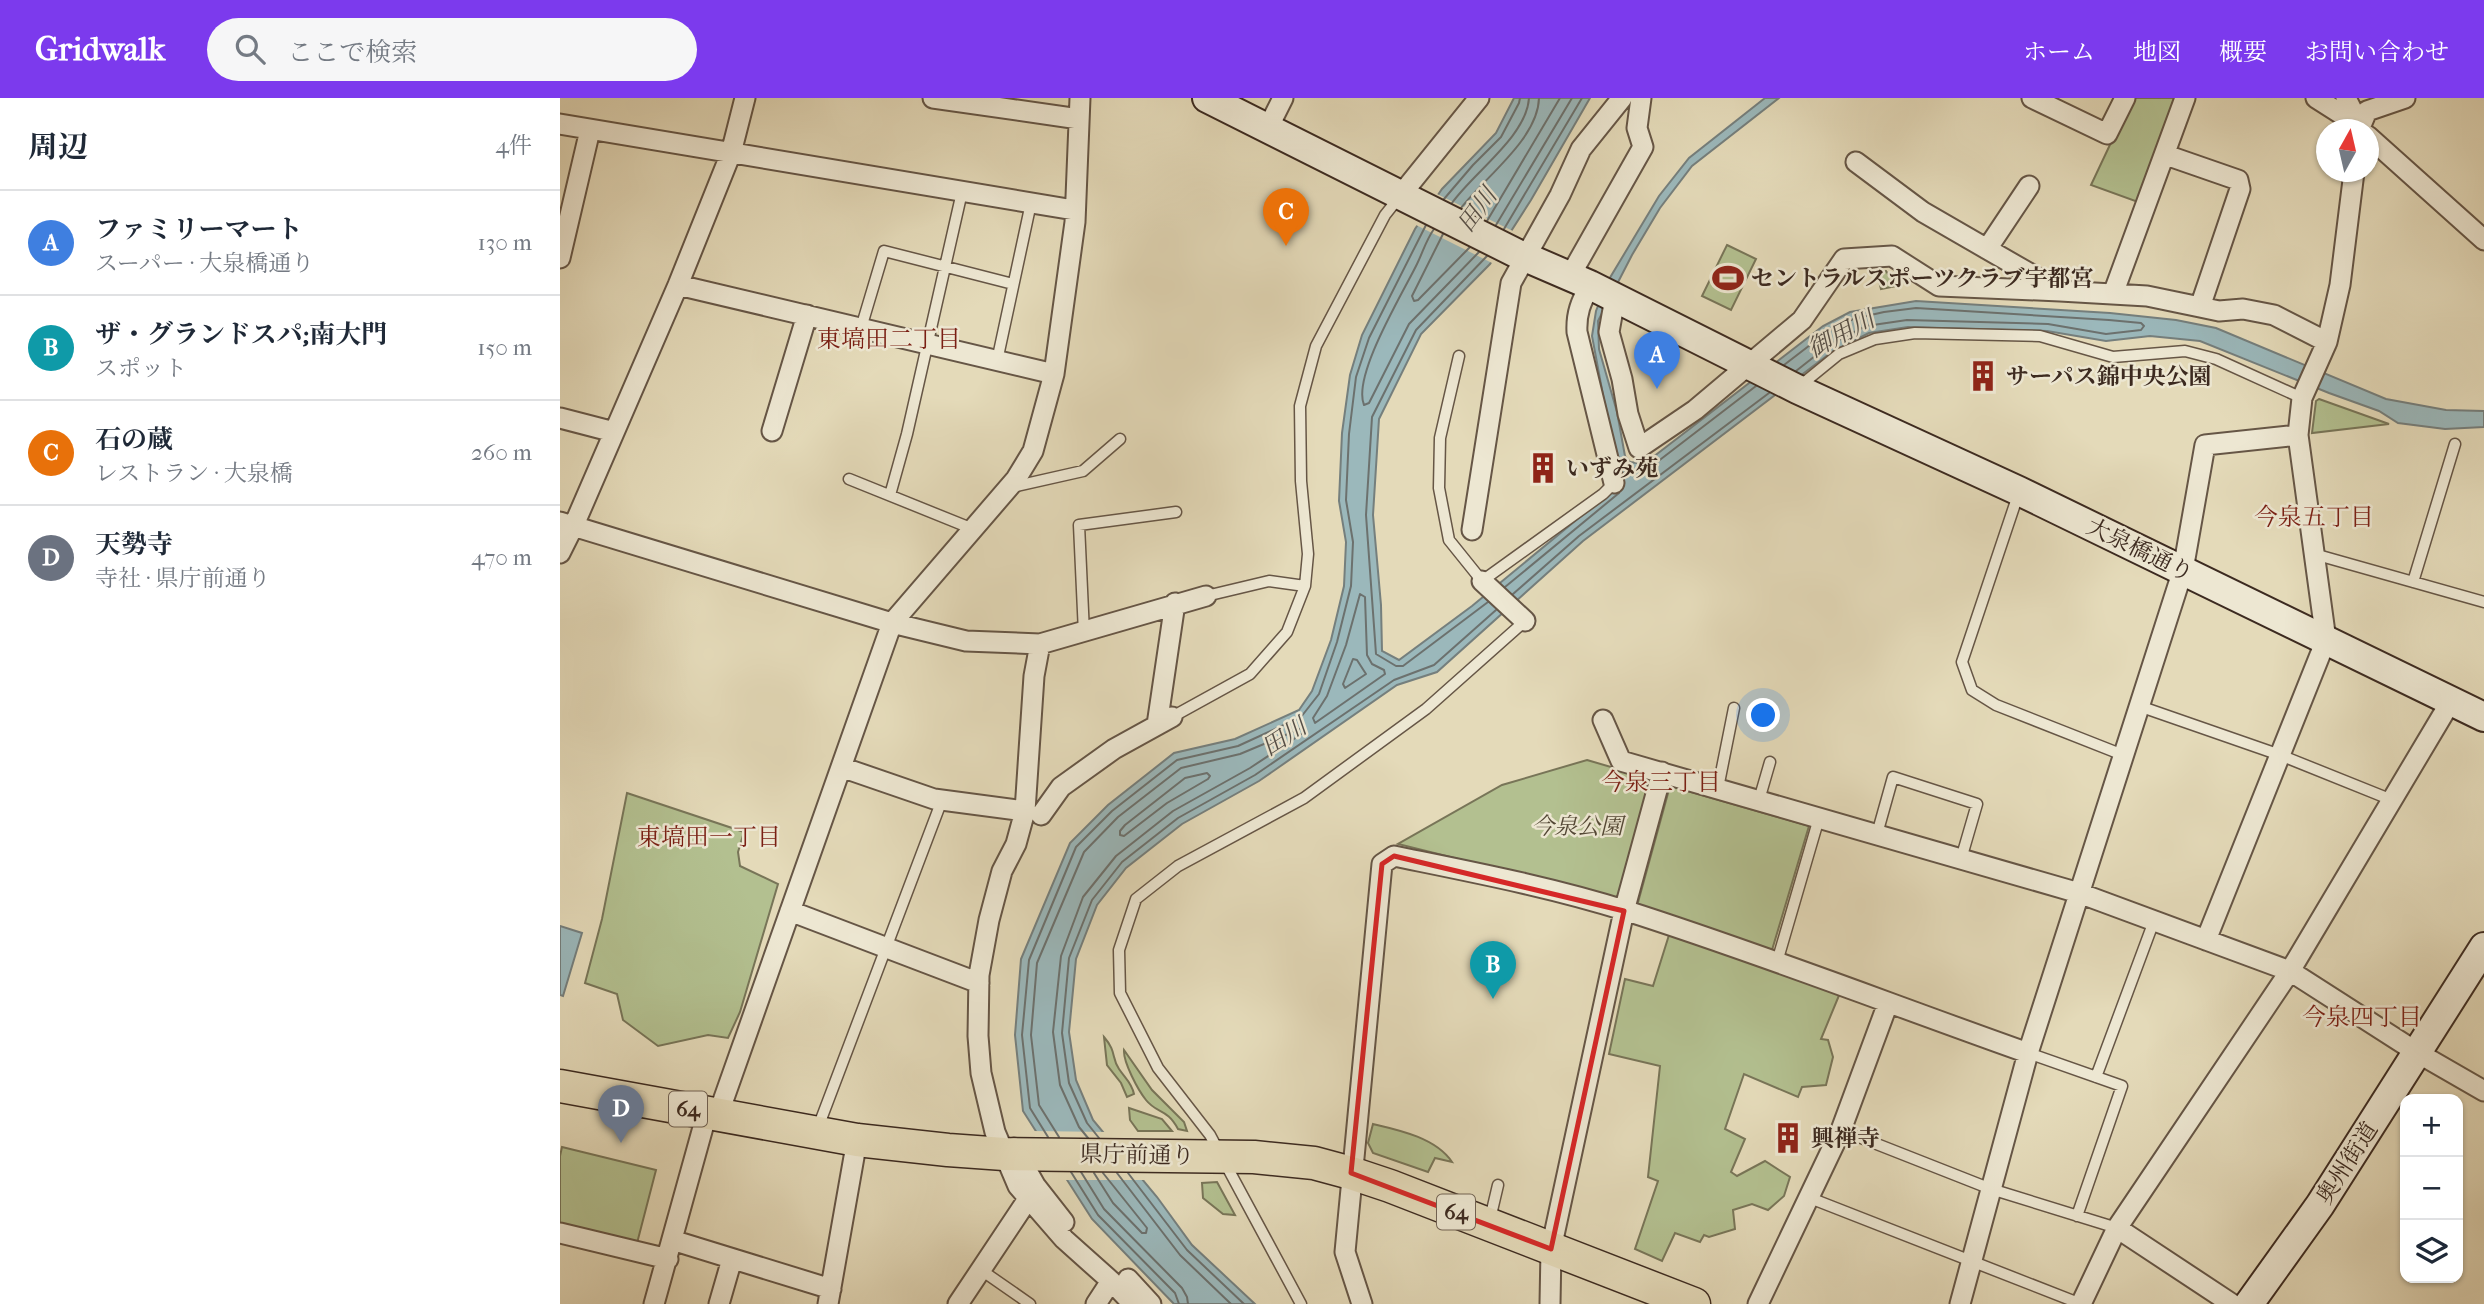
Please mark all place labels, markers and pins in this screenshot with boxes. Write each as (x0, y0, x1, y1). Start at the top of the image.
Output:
pin: C (1263, 188, 1309, 246)
sports icon: セントラルスポーツクラブ宇都宮 (1711, 261, 1745, 295)
place label: セントラルスポーツクラブ宇都宮 (1751, 265, 2093, 292)
pin: A (1634, 331, 1680, 389)
building icon: サーパス錦中央公園 (1966, 359, 2000, 393)
place label: サーパス錦中央公園 (2006, 363, 2212, 390)
building icon: いずみ苑 (1526, 451, 1560, 485)
place label: いずみ苑 (1566, 455, 1658, 482)
pin: B (1470, 941, 1516, 999)
pin: D (598, 1085, 644, 1143)
building icon: 興禅寺 (1771, 1121, 1805, 1155)
place label: 興禅寺 (1811, 1125, 1880, 1152)

